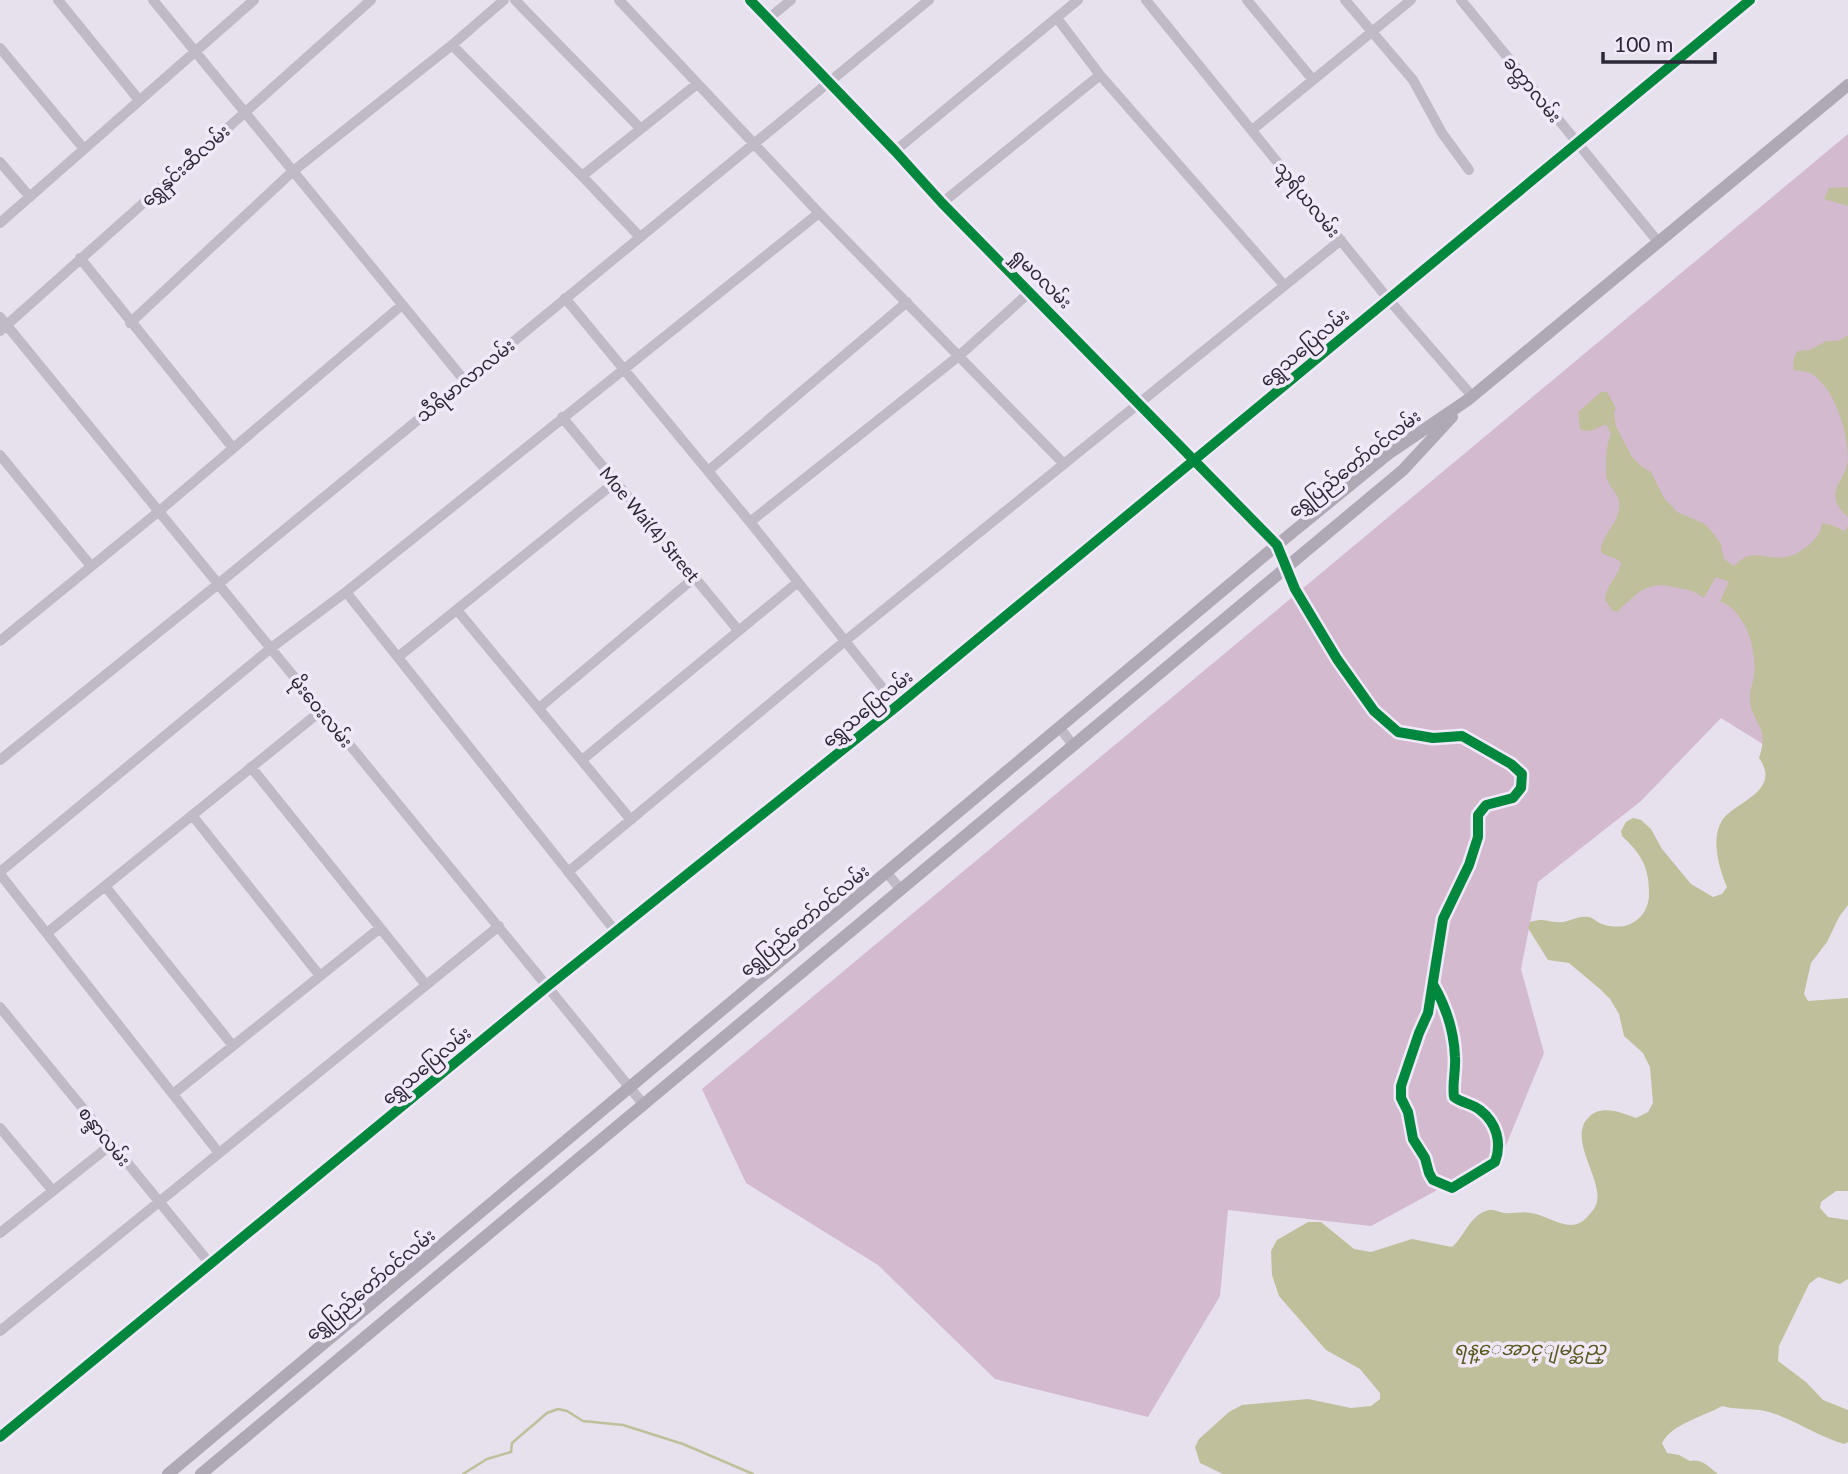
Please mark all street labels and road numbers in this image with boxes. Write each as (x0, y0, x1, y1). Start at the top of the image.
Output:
street label: ခတ္တာလမ်း (1496, 51, 1567, 130)
street label: ရွှေနှင်းဆီလမ်း (135, 118, 237, 214)
street label: သူရိယလမ်း (1267, 155, 1347, 245)
street label: ရှုမဝလမ်း (1004, 242, 1078, 316)
street label: ရွှေသပြေလမ်း (1254, 302, 1356, 395)
street label: သီရိမာလာလမ်း (410, 332, 522, 430)
street label: ရွှေပြည်တော်ဝင်လမ်း (1283, 404, 1428, 525)
street label: Moe Wai(4) Street (595, 462, 705, 586)
street label: ရွှေသပြေလမ်း (817, 664, 920, 755)
street label: မိုးဝေးလမ်း (282, 669, 359, 755)
street label: ရွှေပြည်တော်ဝင်လမ်း (734, 859, 876, 984)
street label: ရွှေသပြေလမ်း (376, 1020, 478, 1113)
street label: စန္ဒာလမ်း (70, 1101, 136, 1174)
street label: ရွှေပြည်တော်ဝင်လမ်း (300, 1223, 442, 1348)

